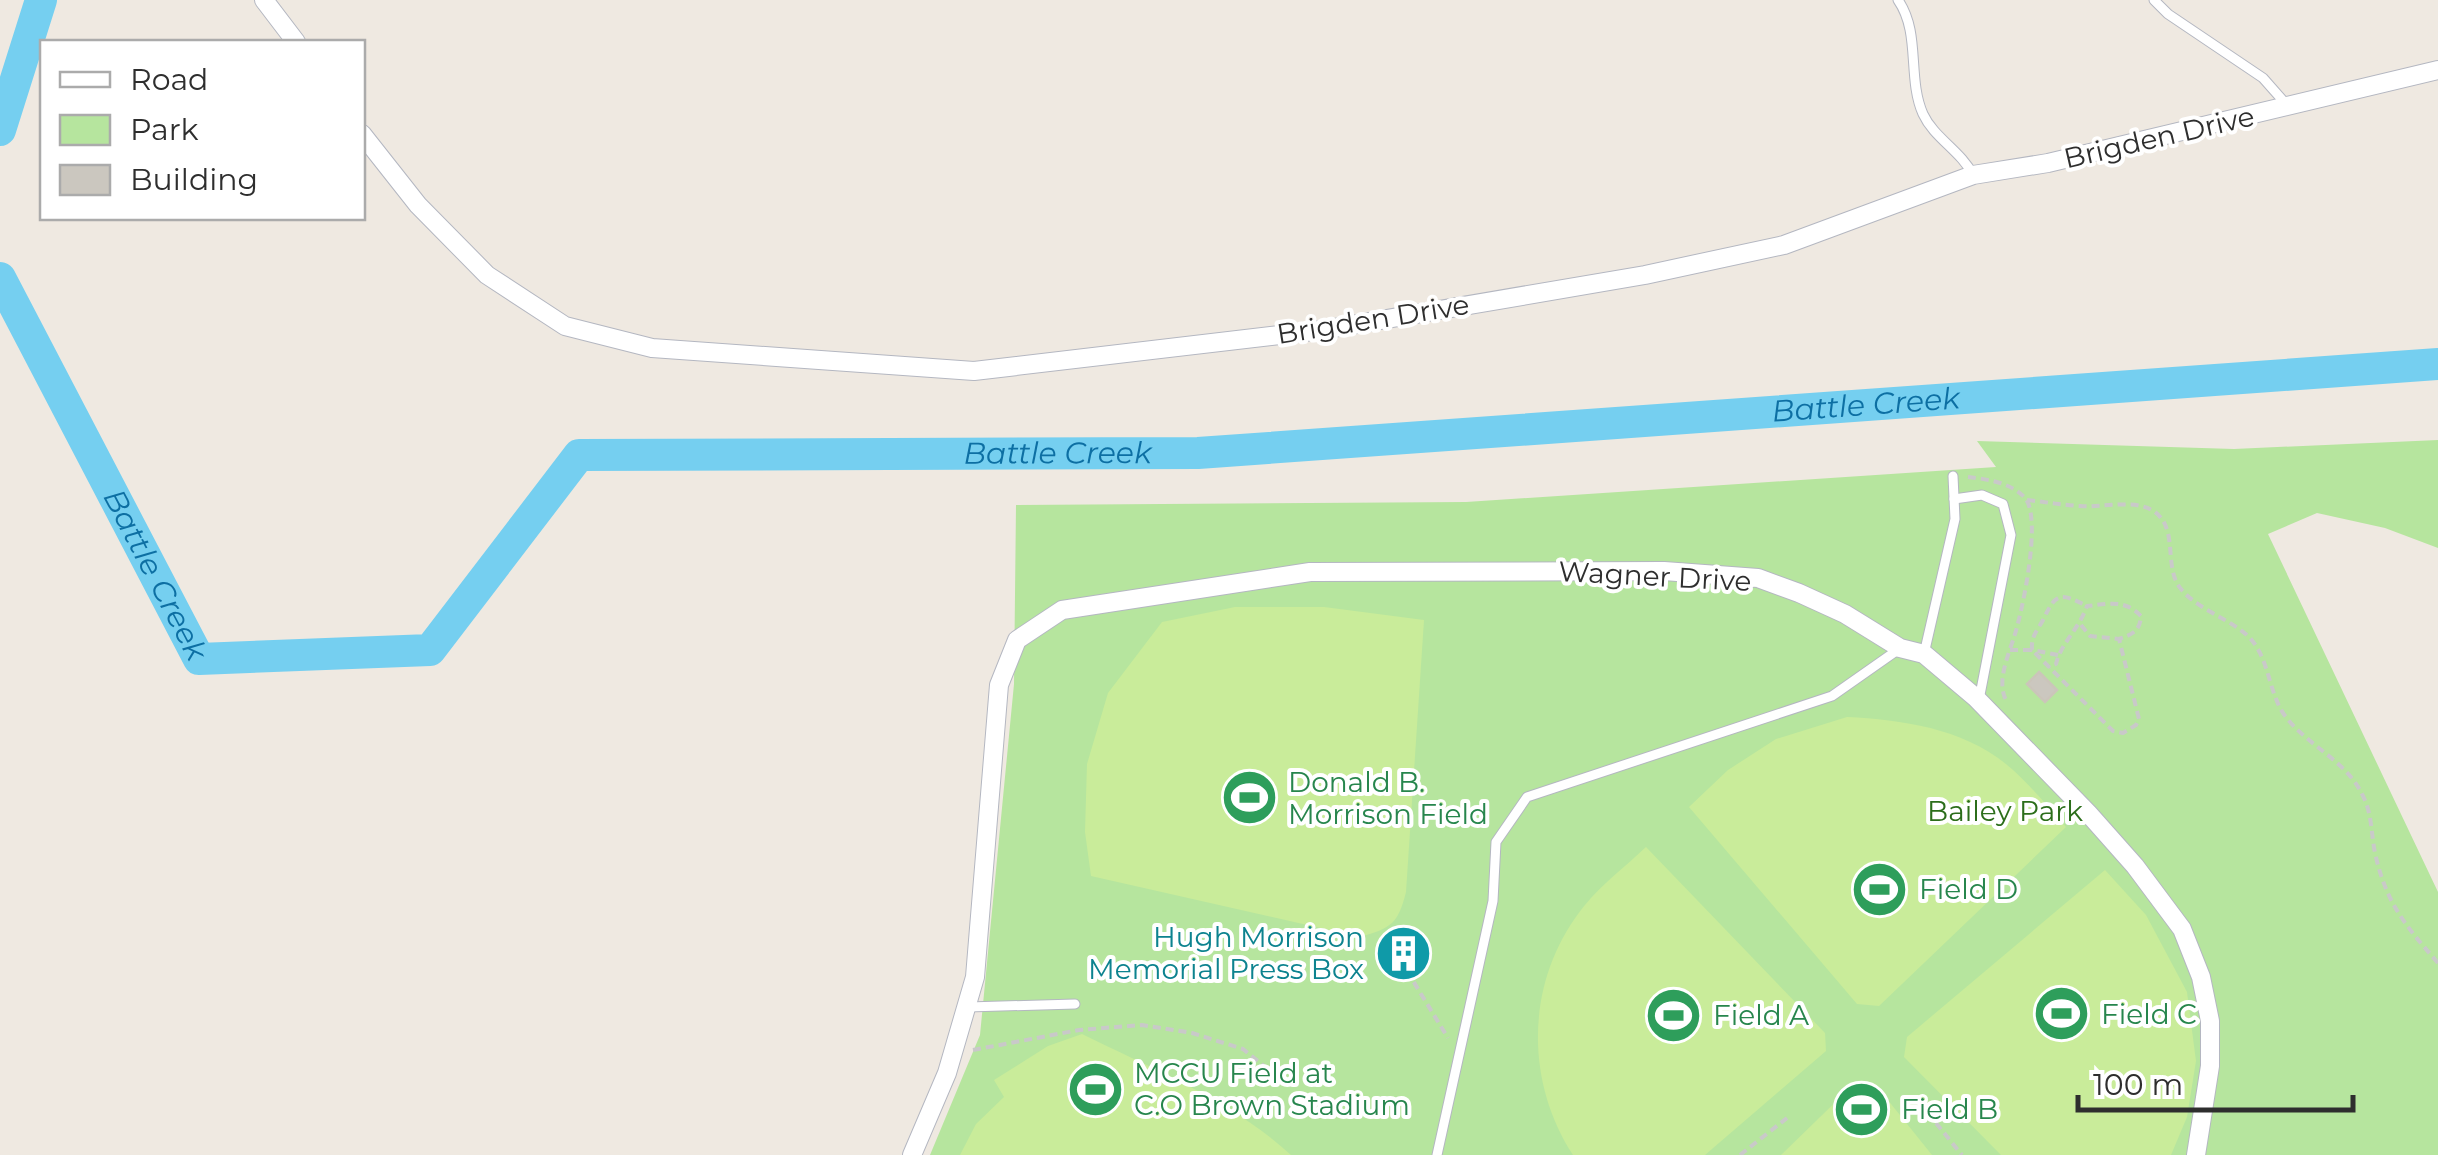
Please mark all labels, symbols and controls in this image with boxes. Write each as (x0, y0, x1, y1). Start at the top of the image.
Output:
legend (40, 40, 365, 220)
text: Road (130, 61, 208, 98)
street label: Brigden Drive (2060, 99, 2258, 175)
text: Park (130, 111, 199, 148)
text: Building (130, 161, 258, 198)
street label: Brigden Drive (1274, 287, 1472, 351)
water label: Battle Creek (1771, 379, 1962, 430)
water label: Battle Creek (963, 434, 1153, 472)
water label: Battle Creek (96, 483, 216, 668)
street label: Wagner Drive (1558, 554, 1752, 598)
place label: Donald B. Morrison Field (1288, 765, 1488, 831)
sports icon: Donald B. Morrison Field (1219, 768, 1279, 828)
park label: Bailey Park (1927, 794, 2083, 828)
sports icon: Field D (1850, 859, 1910, 919)
place label: Field D (1919, 872, 2018, 906)
place label: Hugh Morrison Memorial Press Box (1088, 920, 1364, 986)
building icon: Hugh Morrison Memorial Press Box (1373, 923, 1433, 983)
sports icon: Field C (2032, 984, 2092, 1044)
sports icon: Field A (1644, 985, 1704, 1045)
place label: Field C (2101, 997, 2197, 1031)
place label: Field A (1713, 998, 1810, 1032)
scale bar (2078, 1050, 2353, 1112)
place label: MCCU Field at C.O Brown Stadium (1134, 1056, 1410, 1122)
sports icon: MCCU Field at C.O Brown Stadium (1065, 1059, 1125, 1119)
text: 100 m (2093, 1066, 2183, 1103)
sports icon: Field B (1832, 1079, 1892, 1139)
place label: Field B (1901, 1092, 1998, 1126)

